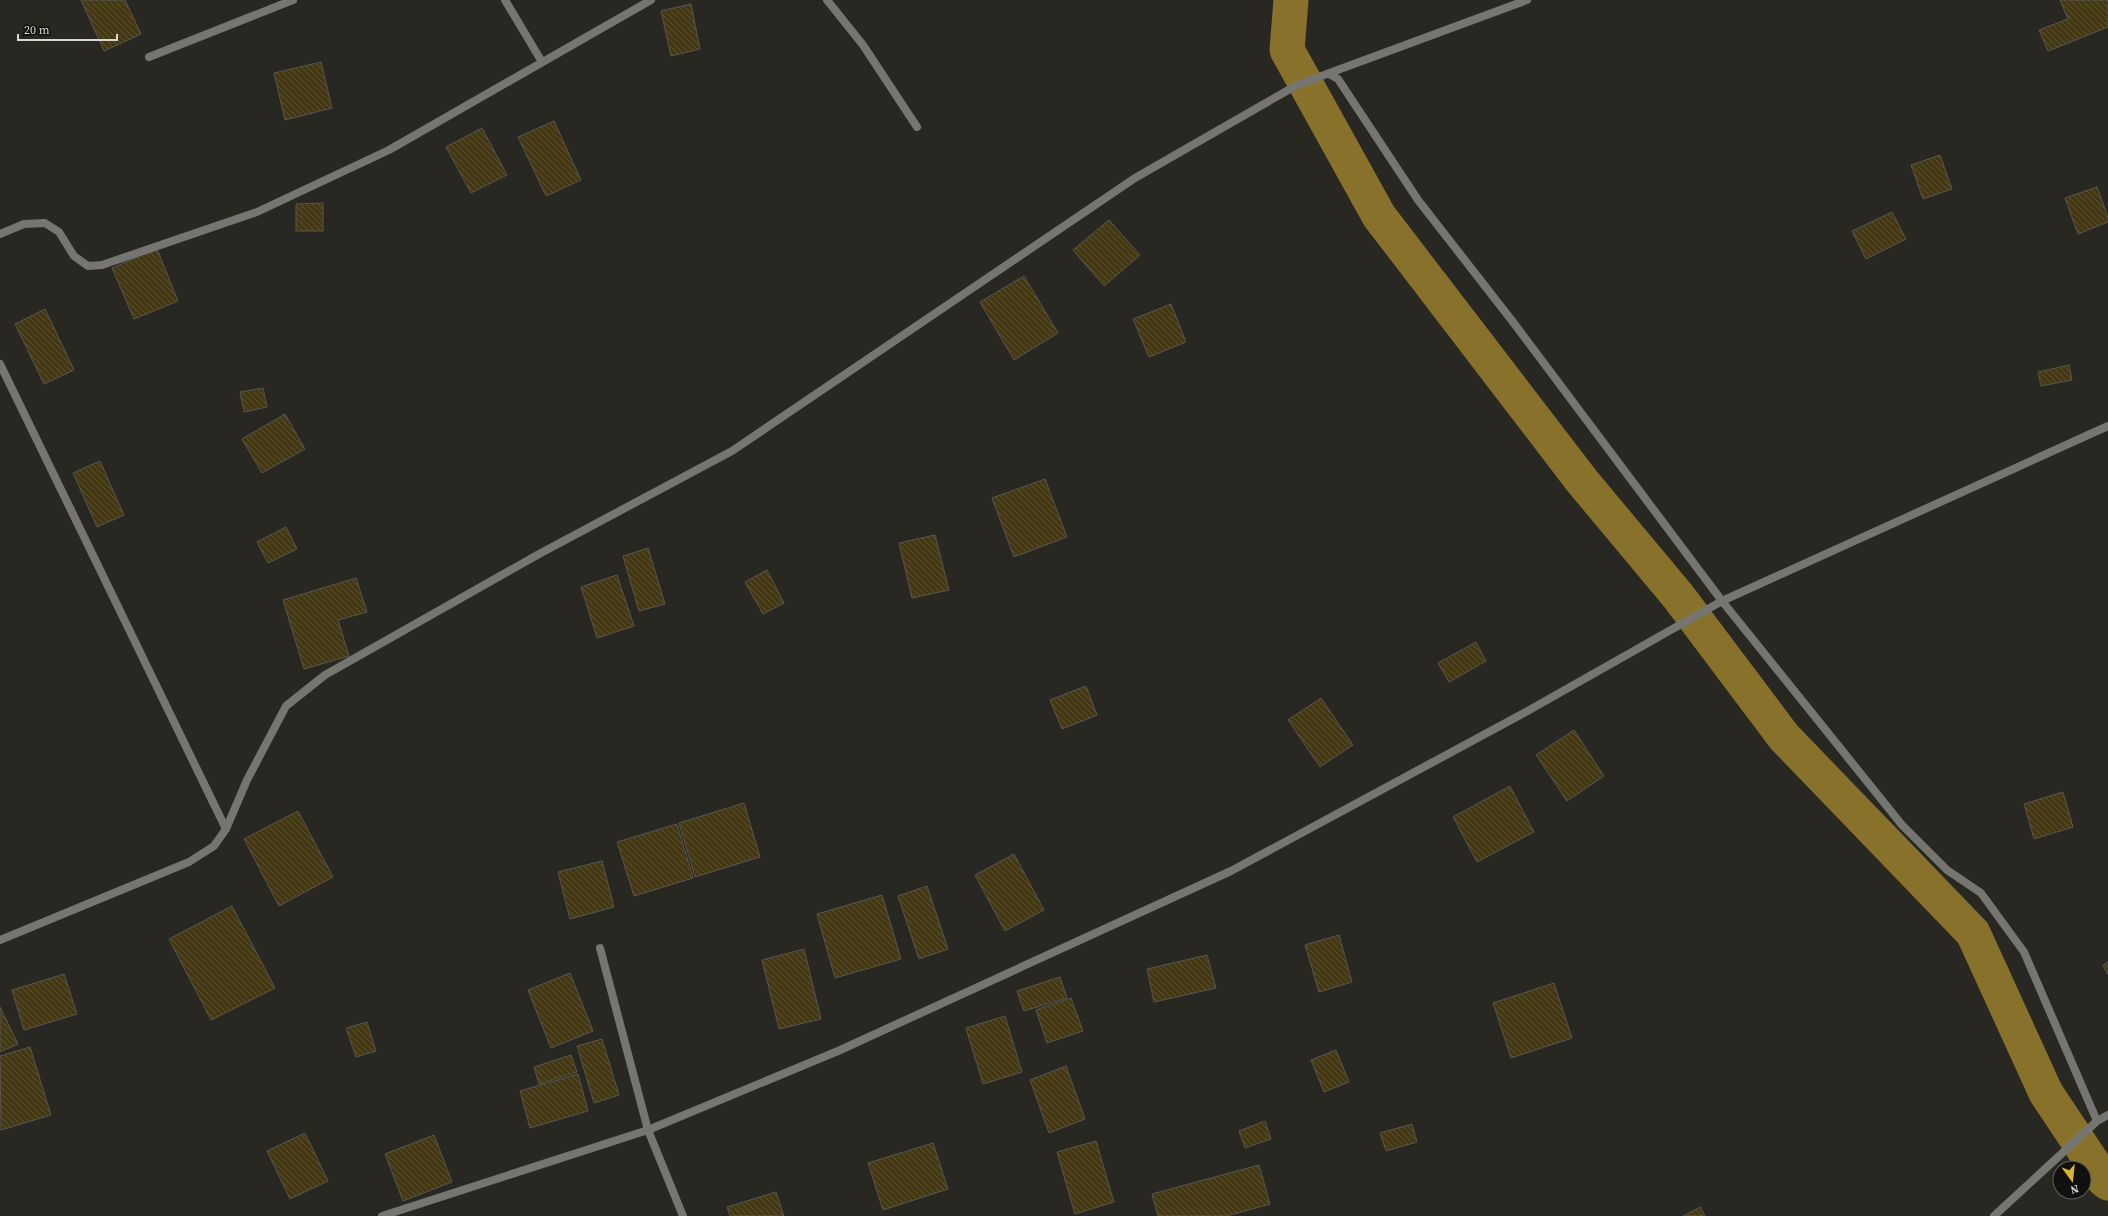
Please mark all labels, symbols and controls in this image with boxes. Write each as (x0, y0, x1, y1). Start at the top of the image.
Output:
scale bar (18, 16, 117, 42)
text: 20 m (24, 22, 50, 38)
north arrow (2052, 1160, 2092, 1200)
text: N (2069, 1181, 2080, 1197)

